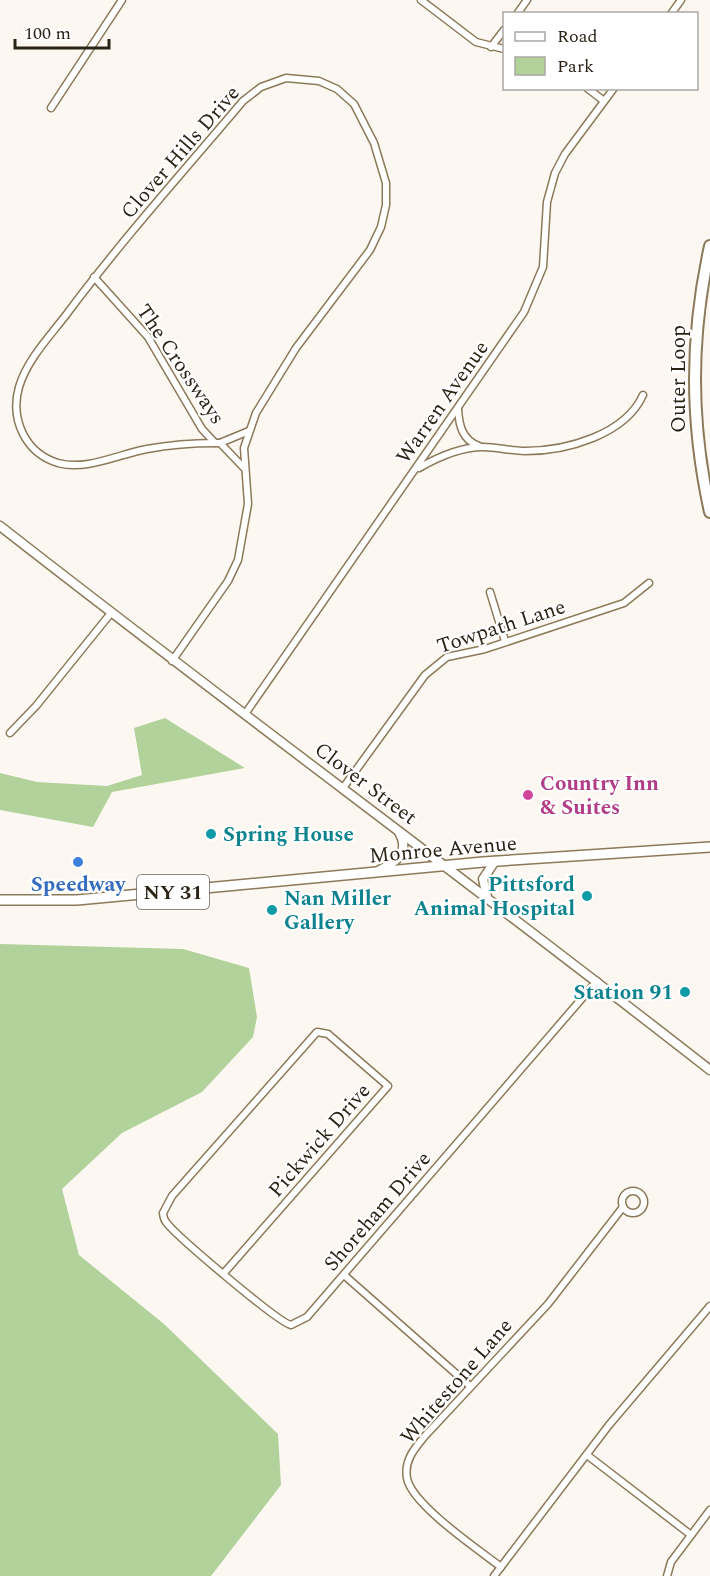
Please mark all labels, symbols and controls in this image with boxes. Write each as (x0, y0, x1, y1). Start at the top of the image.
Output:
scale bar (15, 12, 110, 50)
legend (503, 12, 698, 90)
text: 100 m (24, 20, 71, 47)
text: Road (557, 23, 598, 50)
text: Park (557, 53, 594, 80)
street label: Clover Hills Drive (113, 79, 248, 227)
street label: The Crossways (128, 298, 233, 431)
street label: Outer Loop (663, 325, 695, 433)
street label: Warren Avenue (388, 334, 497, 471)
street label: Towpath Lane (433, 591, 570, 663)
street label: Clover Street (307, 734, 424, 833)
place label: Country Inn & Suites (540, 768, 659, 824)
marker: Country Inn & Suites (521, 788, 535, 802)
place label: Spring House (223, 819, 354, 851)
marker: Spring House (204, 827, 218, 841)
street label: Monroe Avenue (368, 828, 518, 872)
marker: Speedway (71, 855, 85, 869)
place label: Speedway (31, 869, 126, 901)
place label: Pittsford Animal Hospital (414, 869, 575, 925)
road number: NY 31 (137, 875, 209, 909)
place label: Nan Miller Gallery (284, 883, 391, 939)
marker: Pittsford Animal Hospital (580, 889, 594, 903)
marker: Nan Miller Gallery (265, 903, 279, 917)
place label: Station 91 (574, 977, 673, 1009)
marker: Station 91 (678, 985, 692, 999)
street label: Pickwick Drive (261, 1076, 379, 1205)
street label: Shoreham Drive (316, 1144, 439, 1279)
street label: Whitestone Lane (393, 1312, 521, 1452)

